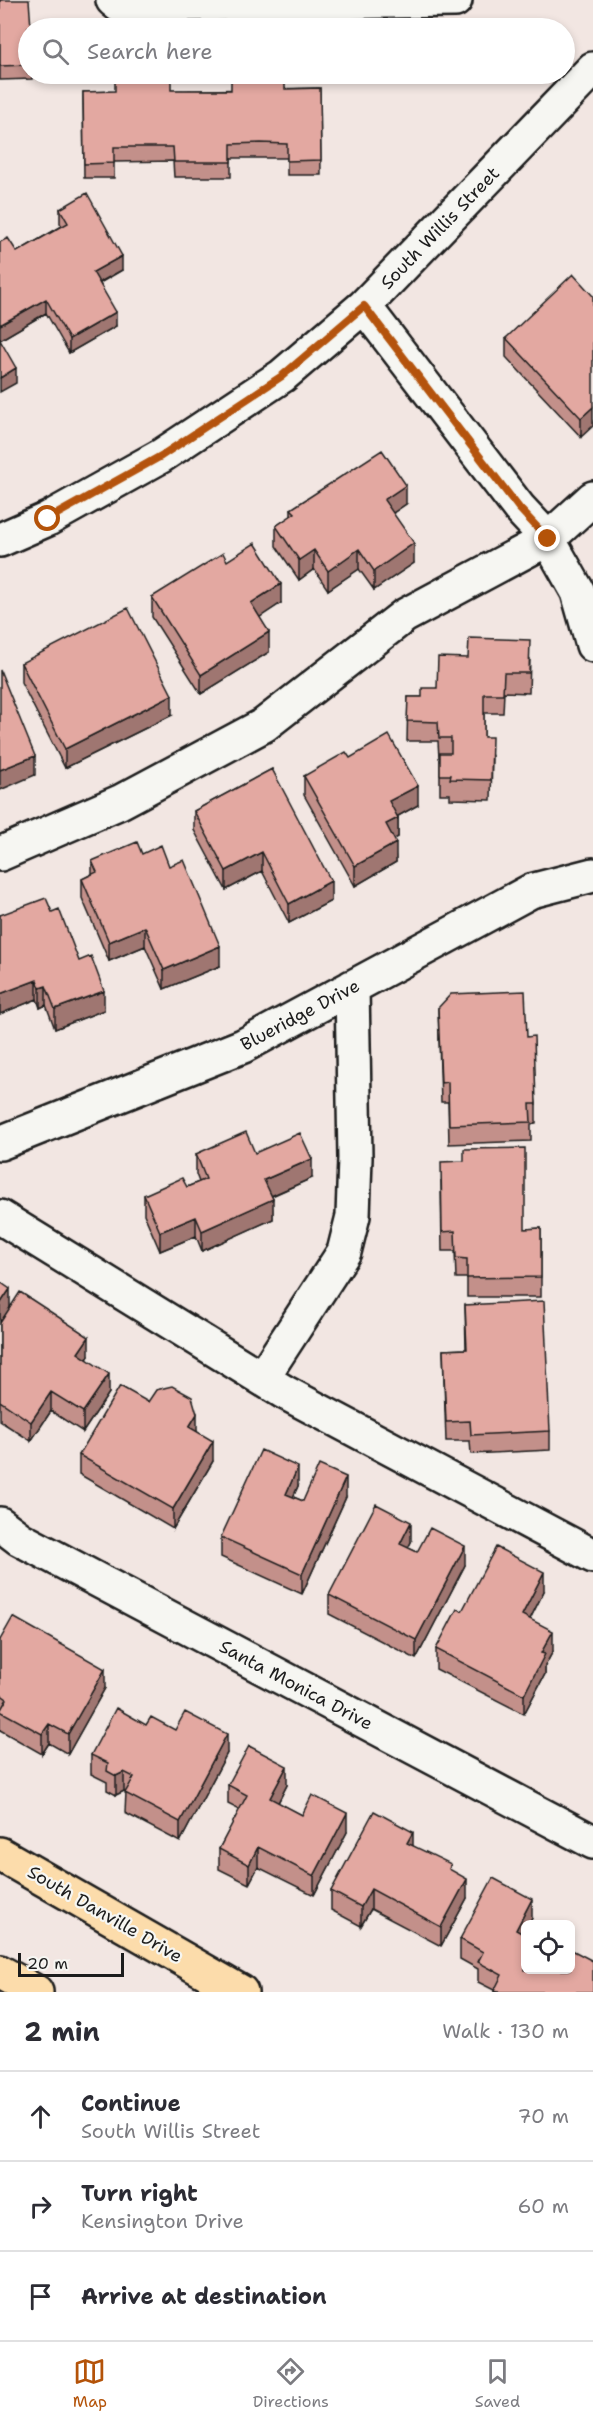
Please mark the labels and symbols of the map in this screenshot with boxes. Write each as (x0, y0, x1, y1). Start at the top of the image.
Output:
street label: South Willis Street (375, 161, 505, 294)
route start (34, 505, 60, 531)
route end (534, 525, 560, 551)
street label: Blueridge Drive (236, 974, 364, 1056)
street label: Santa Monica Drive (215, 1634, 377, 1736)
street label: South Danville Drive (23, 1860, 187, 1968)
scale bar (18, 1950, 124, 1978)

